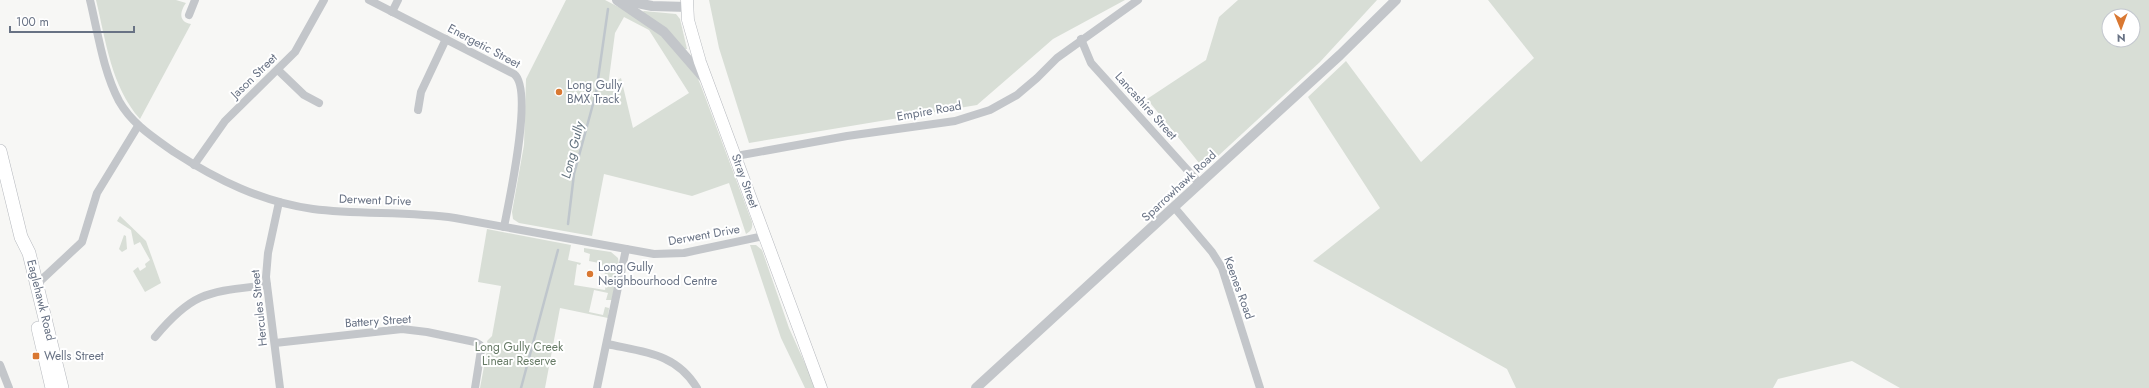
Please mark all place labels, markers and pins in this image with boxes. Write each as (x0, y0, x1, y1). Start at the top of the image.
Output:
place label: Long Gully BMX Track (567, 76, 623, 108)
marker: Long Gully BMX Track (554, 87, 564, 97)
place label: Long Gully Neighbourhood Centre (598, 258, 717, 290)
marker: Long Gully Neighbourhood Centre (585, 269, 595, 279)
place label: Wells Street (44, 347, 104, 365)
marker: Wells Street (31, 351, 41, 361)

